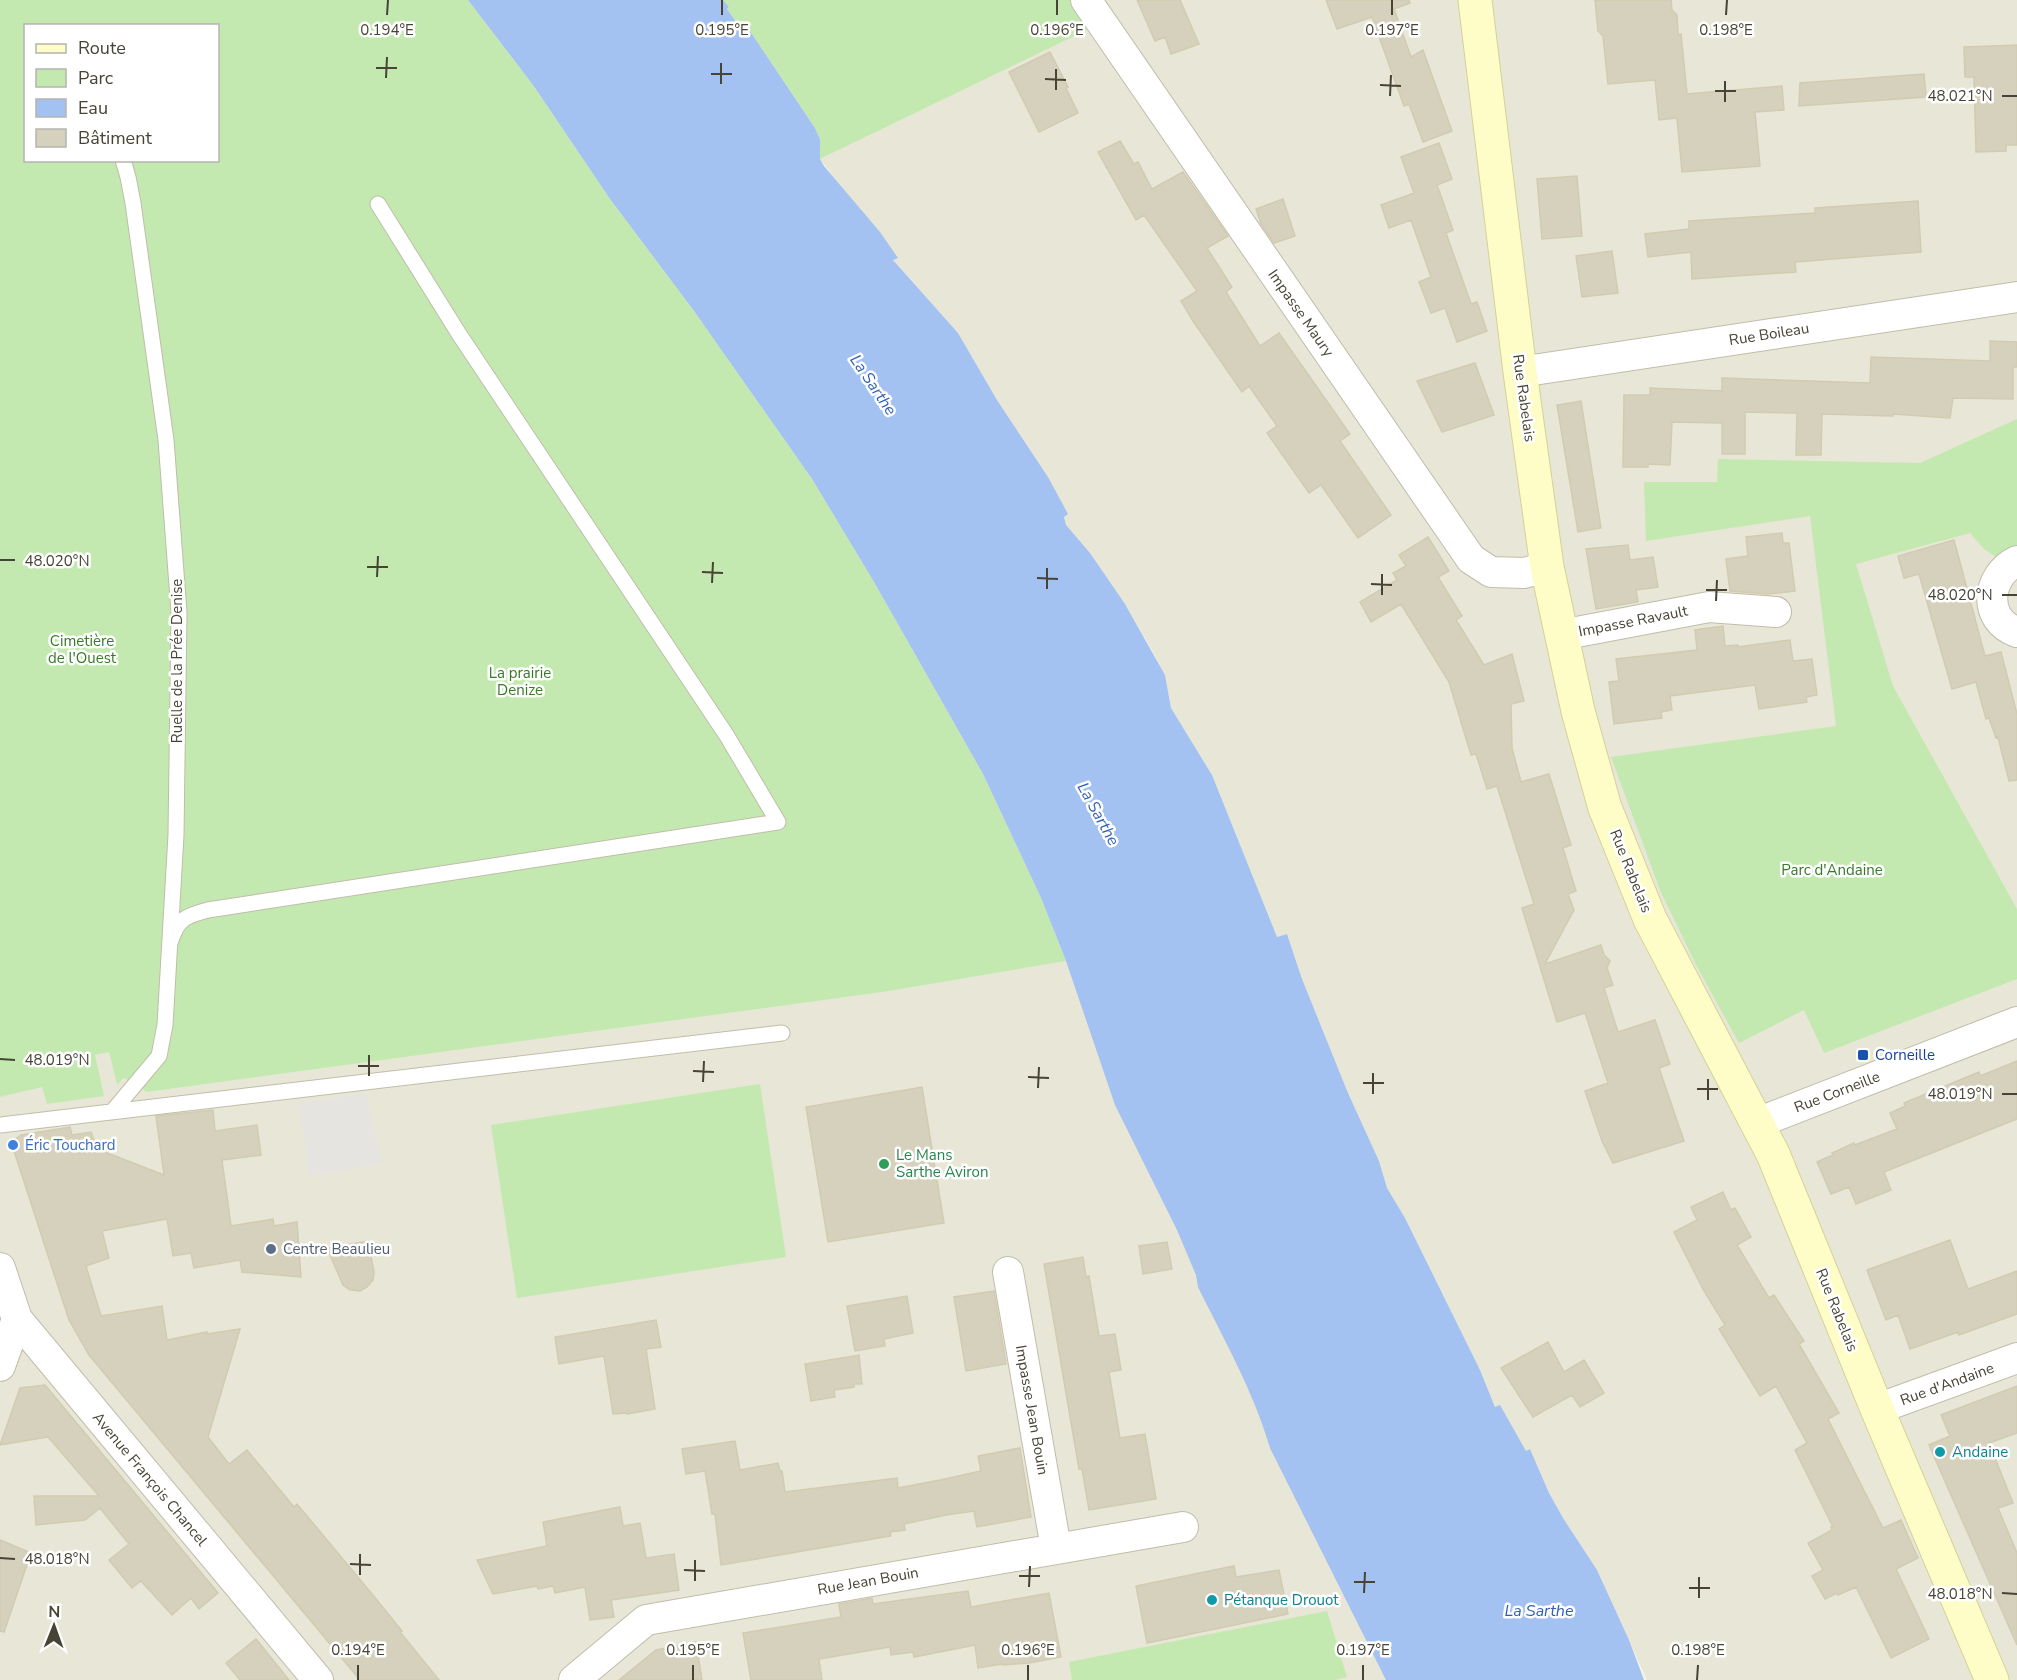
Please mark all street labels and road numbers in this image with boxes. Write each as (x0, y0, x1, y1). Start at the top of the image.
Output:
street label: Impasse Maury (1263, 265, 1339, 361)
street label: Rue Boileau (1727, 318, 1811, 350)
street label: Rue Rabelais (1508, 353, 1540, 443)
street label: Ruelle de la Prée Denise (167, 579, 187, 743)
street label: Impasse Ravault (1577, 600, 1690, 641)
street label: Rue Rabelais (1605, 826, 1657, 916)
street label: Rue Corneille (1791, 1066, 1883, 1118)
street label: Rue Rabelais (1811, 1265, 1863, 1355)
street label: Impasse Jean Bouin (1011, 1343, 1053, 1477)
street label: Rue d'Andaine (1897, 1358, 1997, 1410)
street label: Avenue François Chancel (88, 1408, 212, 1550)
street label: Rue Jean Bouin (816, 1562, 920, 1600)

